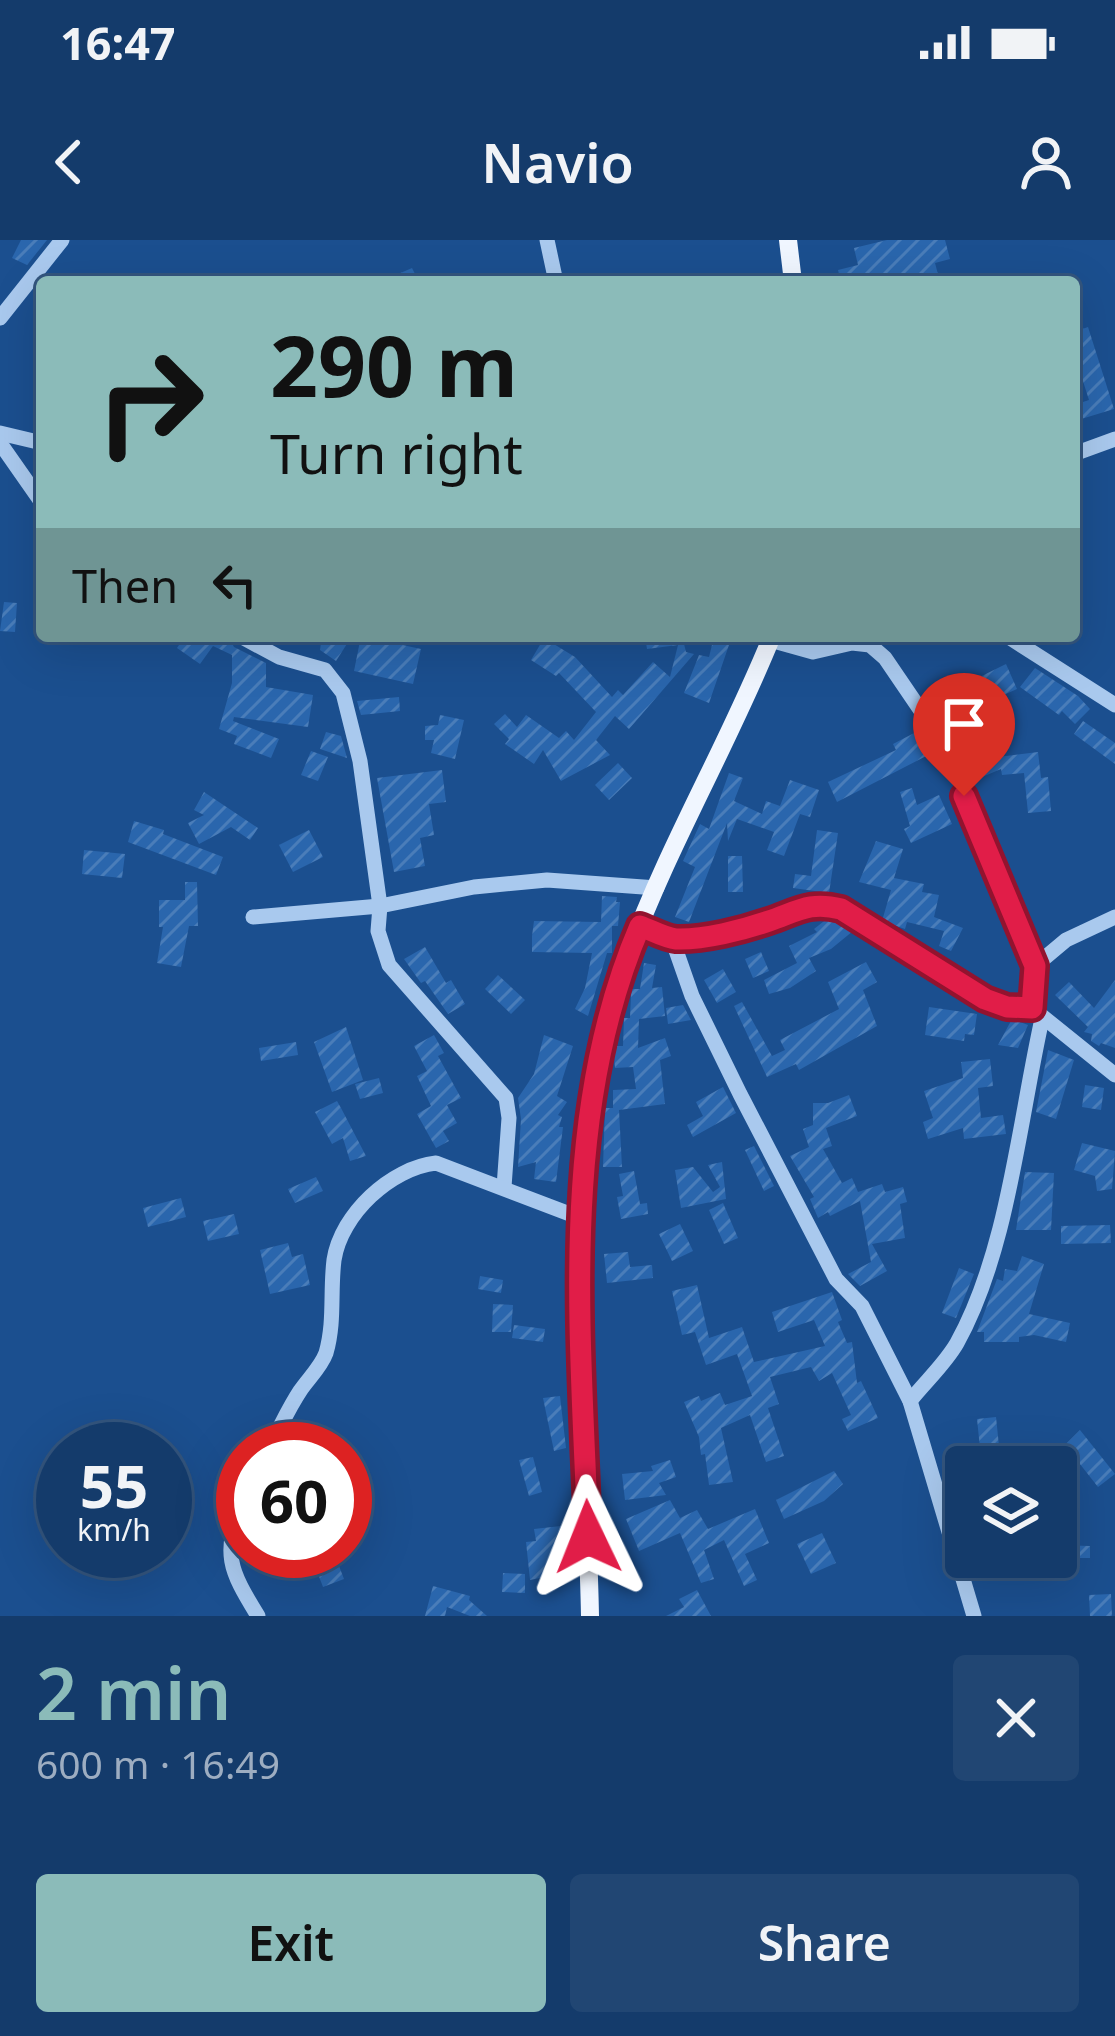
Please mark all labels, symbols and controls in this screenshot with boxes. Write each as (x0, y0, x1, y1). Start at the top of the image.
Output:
text: 16:47 (60, 12, 176, 73)
text: Navio (481, 125, 634, 199)
icon: back (36, 129, 102, 195)
icon: person (1013, 129, 1079, 195)
text: 290 m (270, 307, 518, 422)
icon: right (72, 324, 228, 480)
text: Turn right (270, 416, 523, 490)
icon: left (202, 552, 268, 618)
text: Then (72, 555, 178, 616)
pin (913, 673, 1015, 796)
icon: arrive (931, 691, 997, 757)
speed limit sign: 60 (216, 1422, 372, 1578)
text: 55 (80, 1444, 148, 1526)
map controls (945, 1446, 1077, 1578)
button: layers (945, 1446, 1077, 1578)
position arrow (525, 1474, 651, 1600)
text: km/h (77, 1509, 151, 1550)
text: 2 min (36, 1643, 231, 1741)
button: close (953, 1655, 1079, 1781)
text: 600 m · 16:49 (36, 1737, 280, 1790)
button: Exit (36, 1874, 546, 2012)
button: Share (570, 1874, 1079, 2012)

